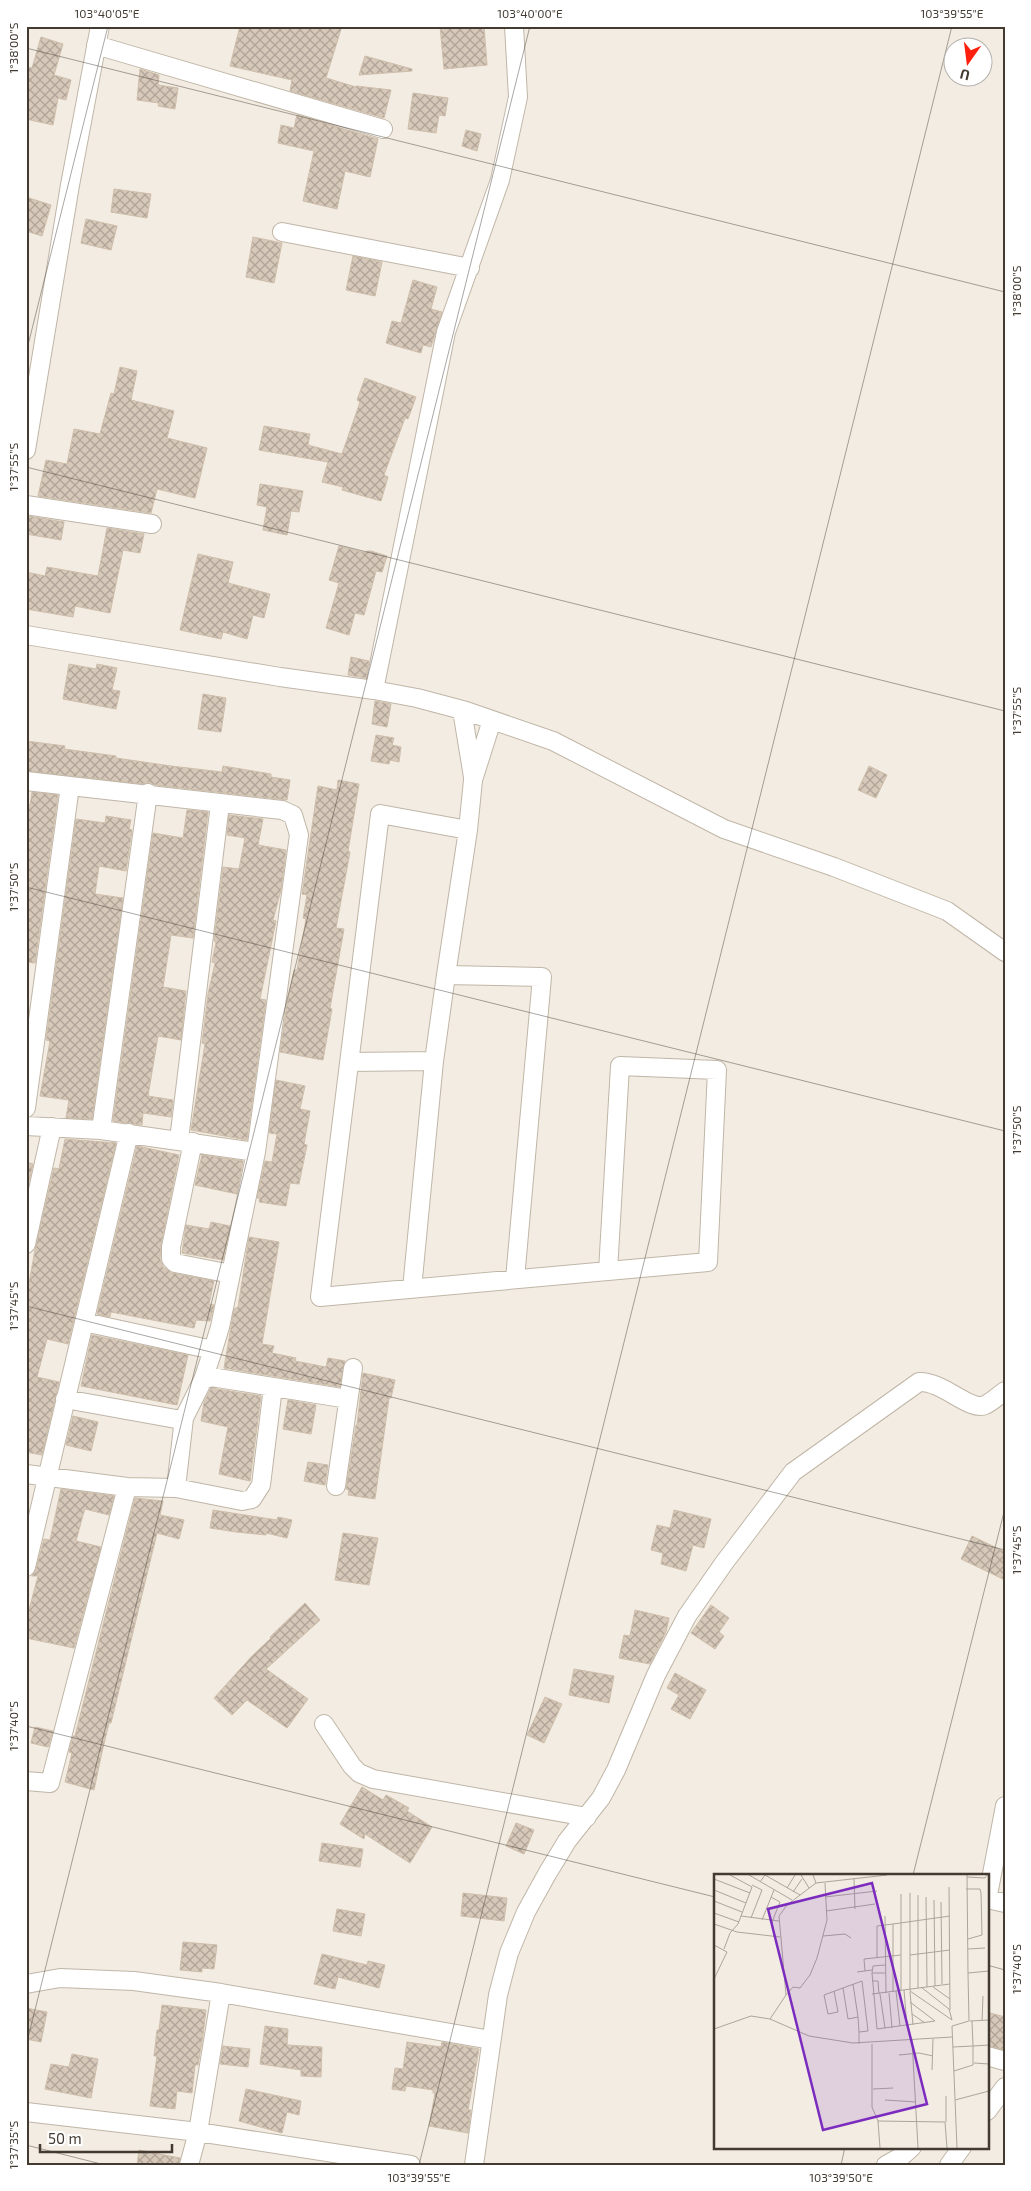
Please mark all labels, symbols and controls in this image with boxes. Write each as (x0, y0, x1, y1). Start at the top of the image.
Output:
text: 103°40'05"E (75, 6, 140, 20)
text: 103°40'00"E (497, 6, 563, 20)
text: 103°39'55"E (921, 6, 984, 20)
text: 1°38'00"S (6, 22, 20, 74)
north arrow (944, 38, 994, 88)
text: U (958, 66, 971, 85)
text: 1°38'00"S (1009, 265, 1023, 317)
text: 1°37'55"S (6, 443, 20, 491)
text: 1°37'55"S (1009, 687, 1023, 735)
text: 1°37'50"S (6, 862, 20, 912)
text: 1°37'50"S (1009, 1105, 1023, 1155)
text: 1°37'45"S (6, 1281, 20, 1331)
text: 1°37'45"S (1009, 1525, 1023, 1575)
text: 1°37'40"S (6, 1701, 20, 1751)
inset map (714, 1874, 988, 2148)
text: 1°37'40"S (1009, 1944, 1023, 1994)
text: 1°37'35"S (6, 2120, 20, 2169)
scale bar (40, 2121, 172, 2153)
text: 50 m (48, 2129, 82, 2147)
text: 103°39'55"E (388, 2170, 451, 2184)
text: 103°39'50"E (809, 2170, 873, 2184)

